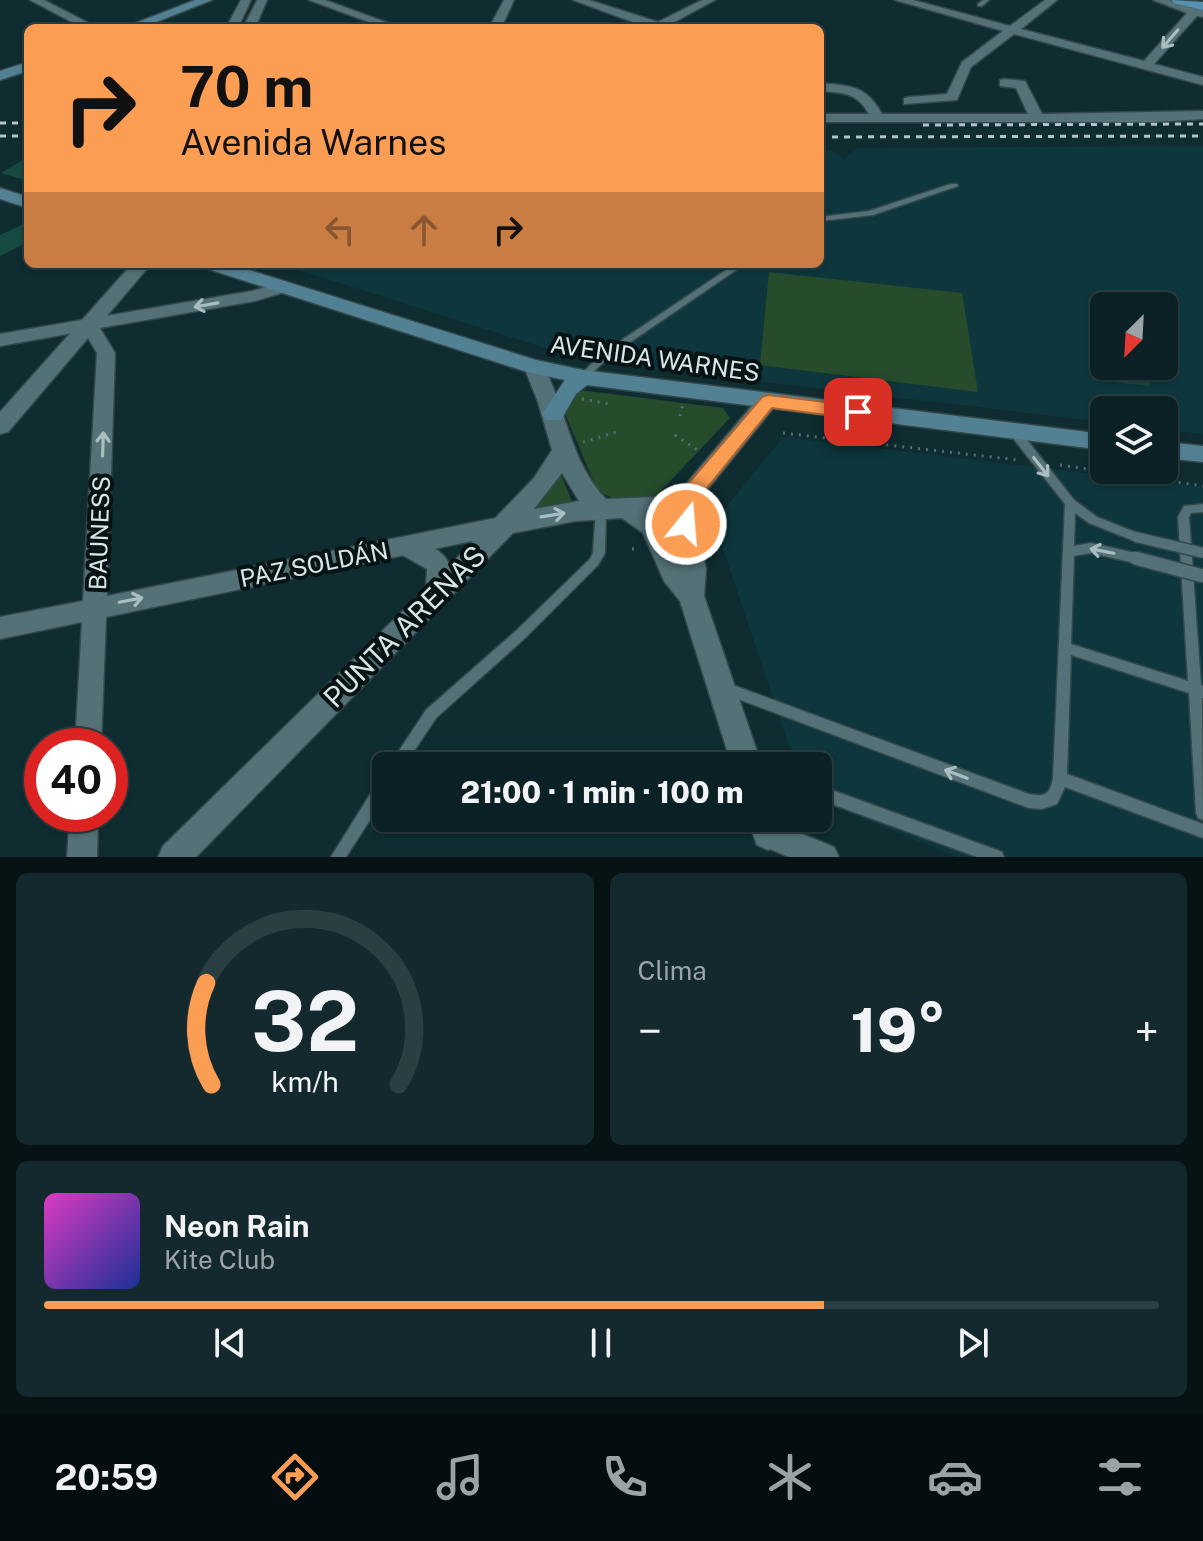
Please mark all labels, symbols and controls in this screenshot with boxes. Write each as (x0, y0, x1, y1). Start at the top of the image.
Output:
one-way arrow (1161, 29, 1179, 49)
text: 70 m (180, 54, 313, 120)
icon: right (48, 56, 152, 160)
text: Avenida Warnes (180, 121, 447, 163)
icon: left (318, 208, 362, 252)
icon: ahead (402, 208, 446, 252)
icon: right (486, 208, 530, 252)
north arrow (1090, 292, 1178, 380)
map controls (1090, 292, 1178, 484)
one-way arrow (194, 298, 219, 313)
street label: AVENIDA WARNES (548, 329, 762, 387)
pin (824, 378, 892, 446)
icon: arrive (836, 390, 880, 434)
button: layers (1090, 396, 1178, 484)
one-way arrow (95, 431, 110, 458)
one-way arrow (1033, 456, 1050, 477)
street label: BAUNESS (83, 475, 115, 591)
position arrow (644, 482, 728, 566)
one-way arrow (540, 507, 565, 522)
street label: PAZ SOLDÁN (237, 536, 391, 592)
street label: PUNTA ARENAS (316, 538, 492, 714)
one-way arrow (1090, 543, 1116, 558)
one-way arrow (118, 592, 143, 607)
speed limit sign: 40 (24, 728, 128, 832)
one-way arrow (944, 766, 969, 780)
text: 21:00 · 1 min · 100 m (460, 774, 744, 810)
text: Clima (638, 955, 707, 986)
text: 32 (251, 972, 359, 1070)
text: 19° (851, 995, 946, 1066)
text: − (638, 1005, 662, 1057)
text: + (1135, 1005, 1159, 1057)
text: km/h (271, 1065, 338, 1098)
text: Neon Rain (164, 1208, 310, 1244)
text: Kite Club (164, 1244, 275, 1275)
icon: previous (208, 1321, 252, 1365)
icon: pause (579, 1321, 623, 1365)
icon: next (951, 1321, 995, 1365)
icon: directions (267, 1449, 323, 1505)
icon: music (432, 1449, 488, 1505)
icon: phone (597, 1449, 653, 1505)
icon: climate (762, 1449, 818, 1505)
icon: car (927, 1449, 983, 1505)
icon: filters (1092, 1449, 1148, 1505)
text: 20:59 (55, 1456, 158, 1498)

